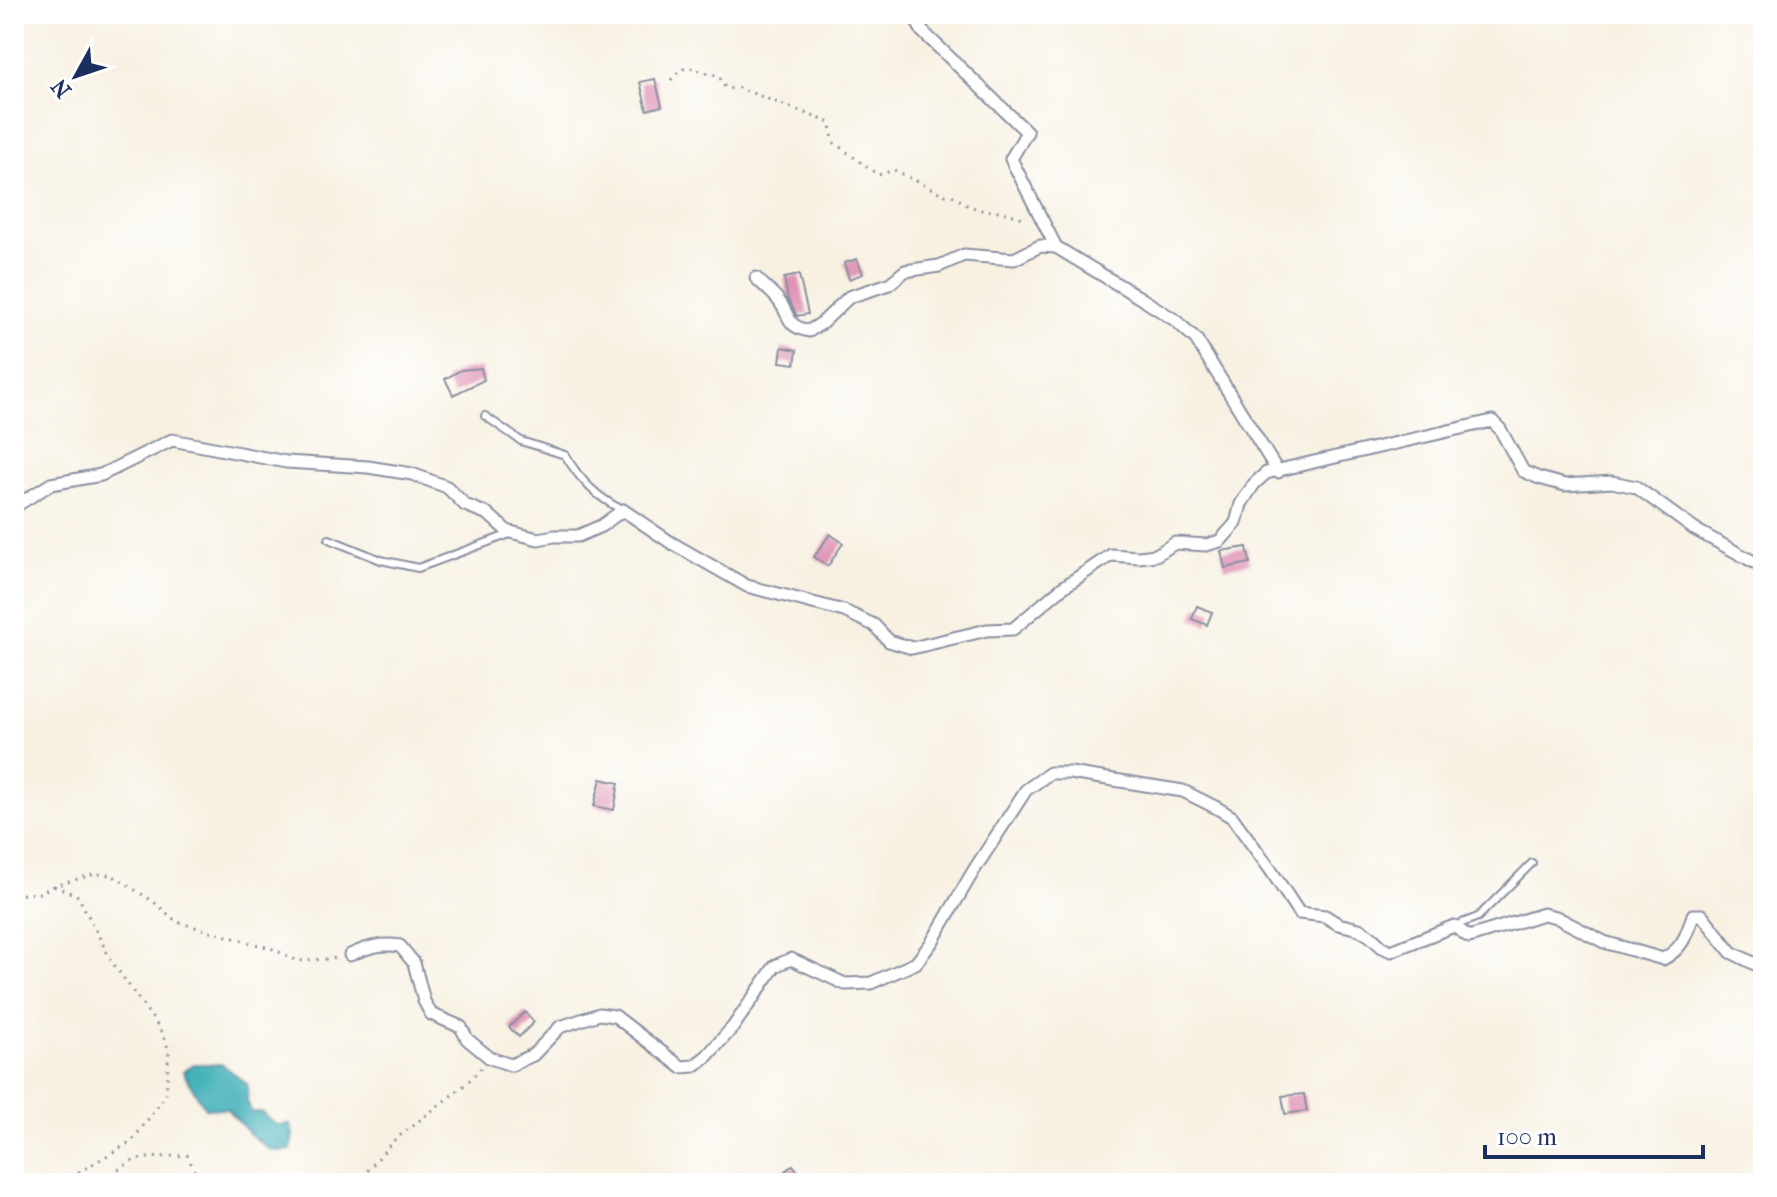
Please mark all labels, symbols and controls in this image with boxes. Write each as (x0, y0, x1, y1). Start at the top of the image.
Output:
north arrow (36, 36, 116, 116)
text: N (46, 73, 77, 103)
scale bar (1485, 1109, 1703, 1159)
text: 100 m (1497, 1123, 1557, 1151)

